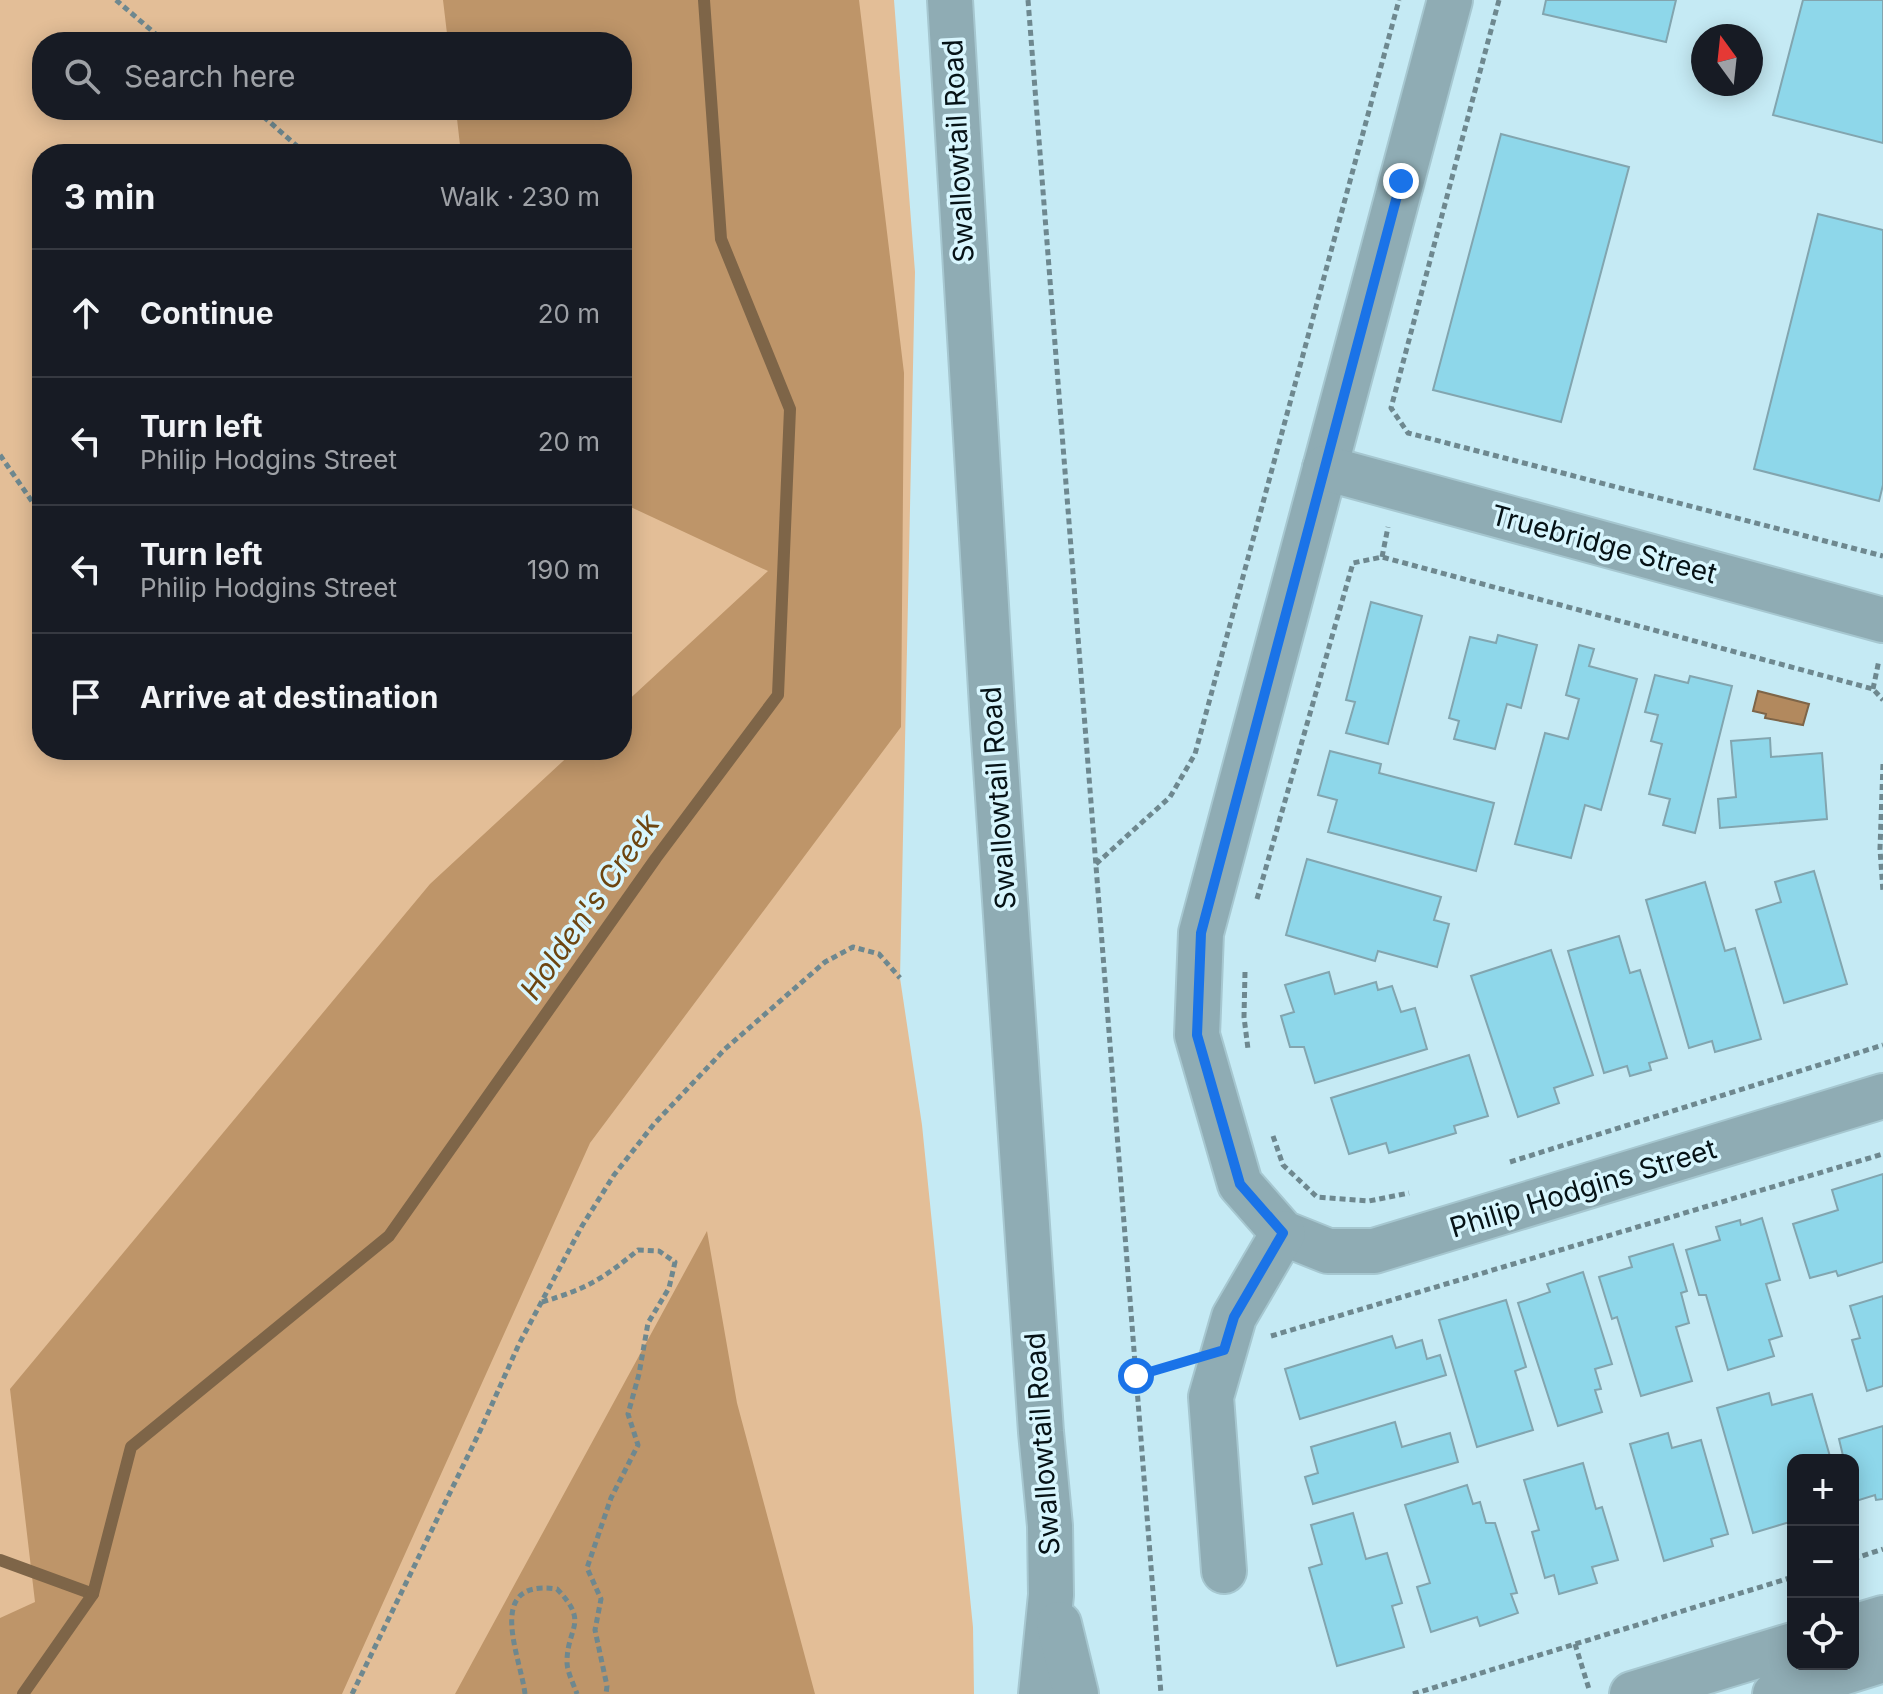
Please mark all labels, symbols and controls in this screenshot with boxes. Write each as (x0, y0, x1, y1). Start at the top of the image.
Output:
north arrow (1691, 24, 1763, 96)
search box (32, 32, 632, 120)
street label: Swallowtail Road (935, 39, 981, 263)
icon: search (60, 54, 104, 98)
text: Search here (124, 58, 296, 94)
route end (1383, 163, 1419, 199)
text: 3 min (64, 176, 155, 217)
text: Walk · 230 m (440, 181, 600, 212)
icon: ahead (64, 291, 108, 335)
text: Continue (140, 295, 274, 331)
text: 20 m (538, 298, 600, 329)
text: Turn left (140, 408, 262, 444)
icon: left (64, 419, 108, 463)
text: 20 m (538, 426, 600, 457)
text: Philip Hodgins Street (140, 444, 397, 475)
street label: Truebridge Street (1487, 498, 1721, 590)
text: Turn left (140, 536, 262, 572)
icon: left (64, 547, 108, 591)
text: 190 m (527, 554, 600, 585)
text: Philip Hodgins Street (140, 572, 397, 603)
icon: arrive (64, 675, 108, 719)
text: Arrive at destination (140, 679, 438, 715)
street label: Swallowtail Road (973, 685, 1023, 911)
water label: Holden's Creek (512, 806, 667, 1006)
street label: Philip Hodgins Street (1446, 1131, 1720, 1245)
street label: Swallowtail Road (1017, 1331, 1067, 1557)
route start (1118, 1358, 1154, 1394)
map controls (1787, 1454, 1859, 1670)
button: + (1787, 1454, 1859, 1526)
button: − (1787, 1526, 1859, 1598)
button: locate (1787, 1598, 1859, 1670)

